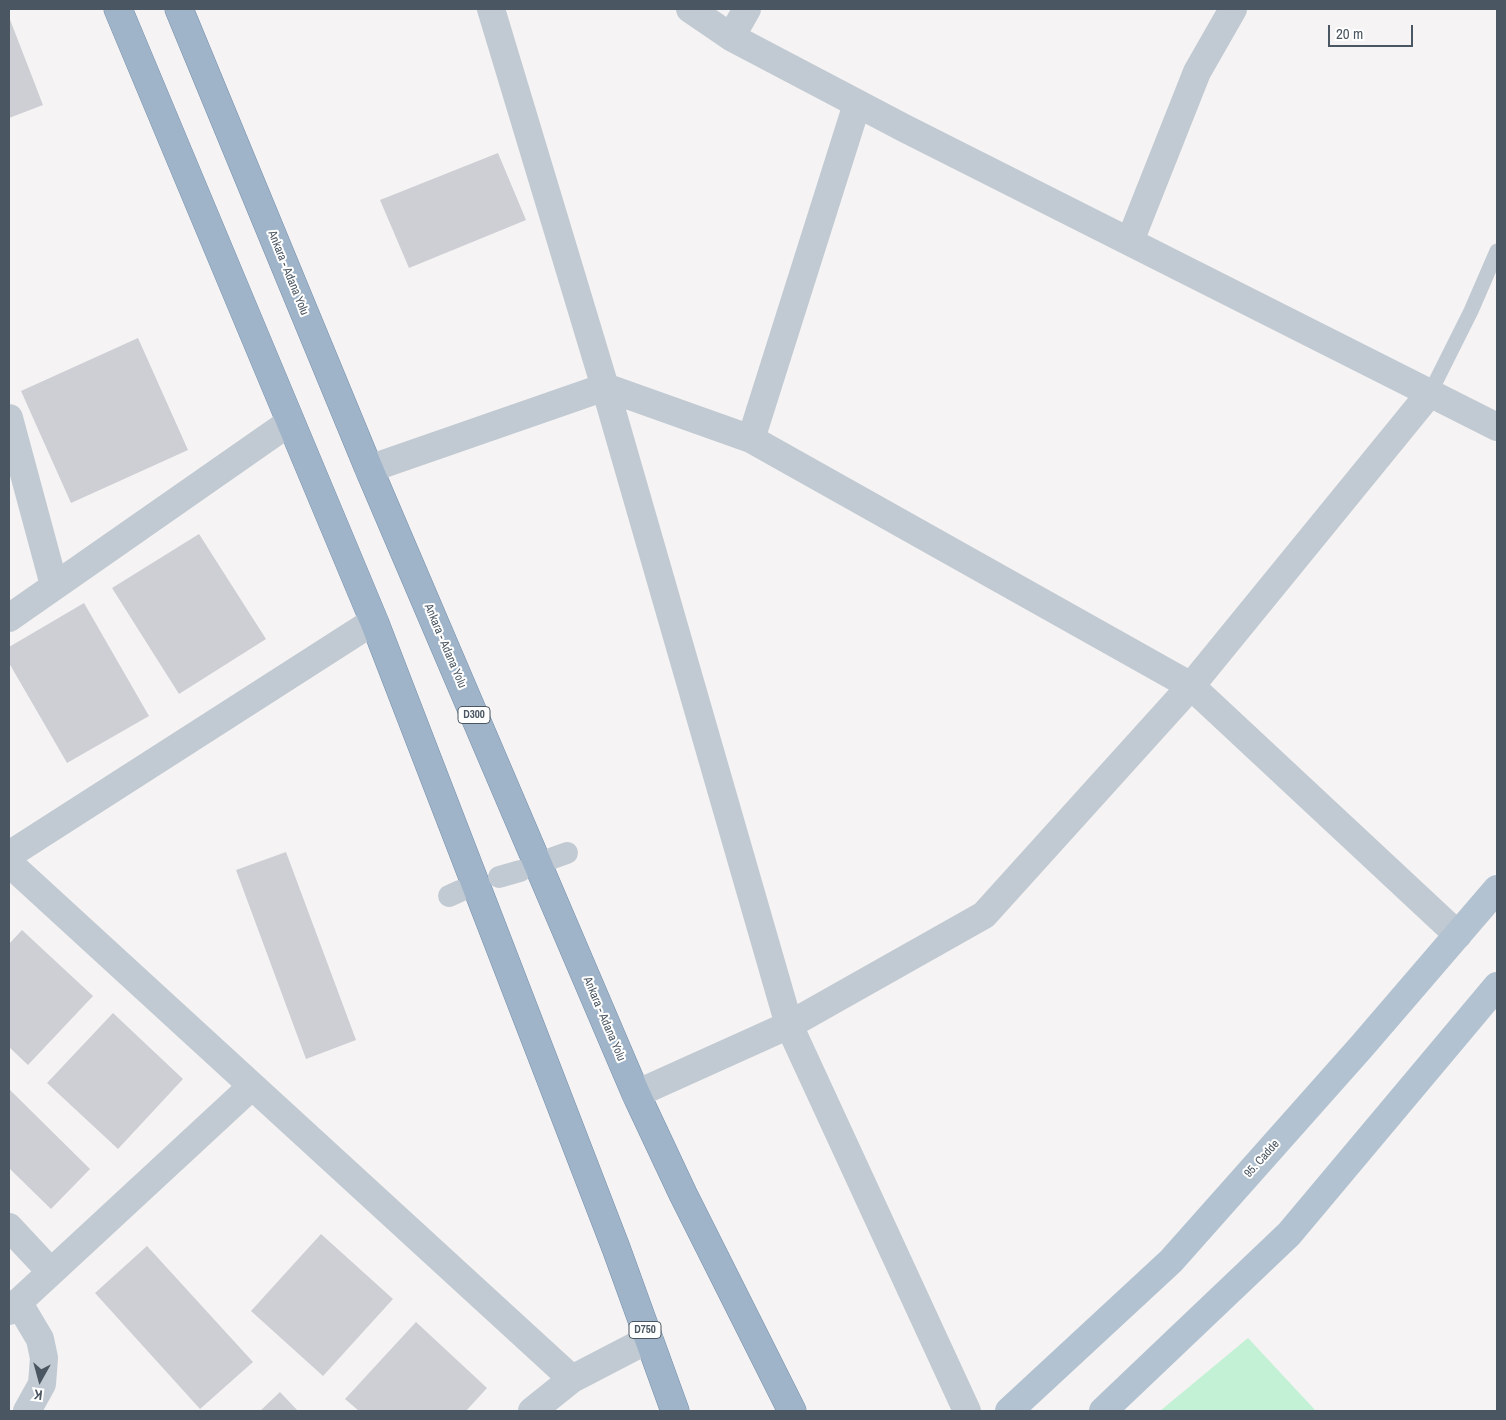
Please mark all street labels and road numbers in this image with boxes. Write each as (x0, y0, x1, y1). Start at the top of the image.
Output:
street label: Ankara - Adana Yolu (264, 229, 312, 317)
street label: Ankara - Adana Yolu (421, 602, 469, 690)
road number: D300 (458, 706, 490, 724)
street label: Ankara - Adana Yolu (580, 975, 628, 1063)
street label: 95. Cadde (1241, 1137, 1283, 1181)
road number: D750 (629, 1322, 661, 1338)

